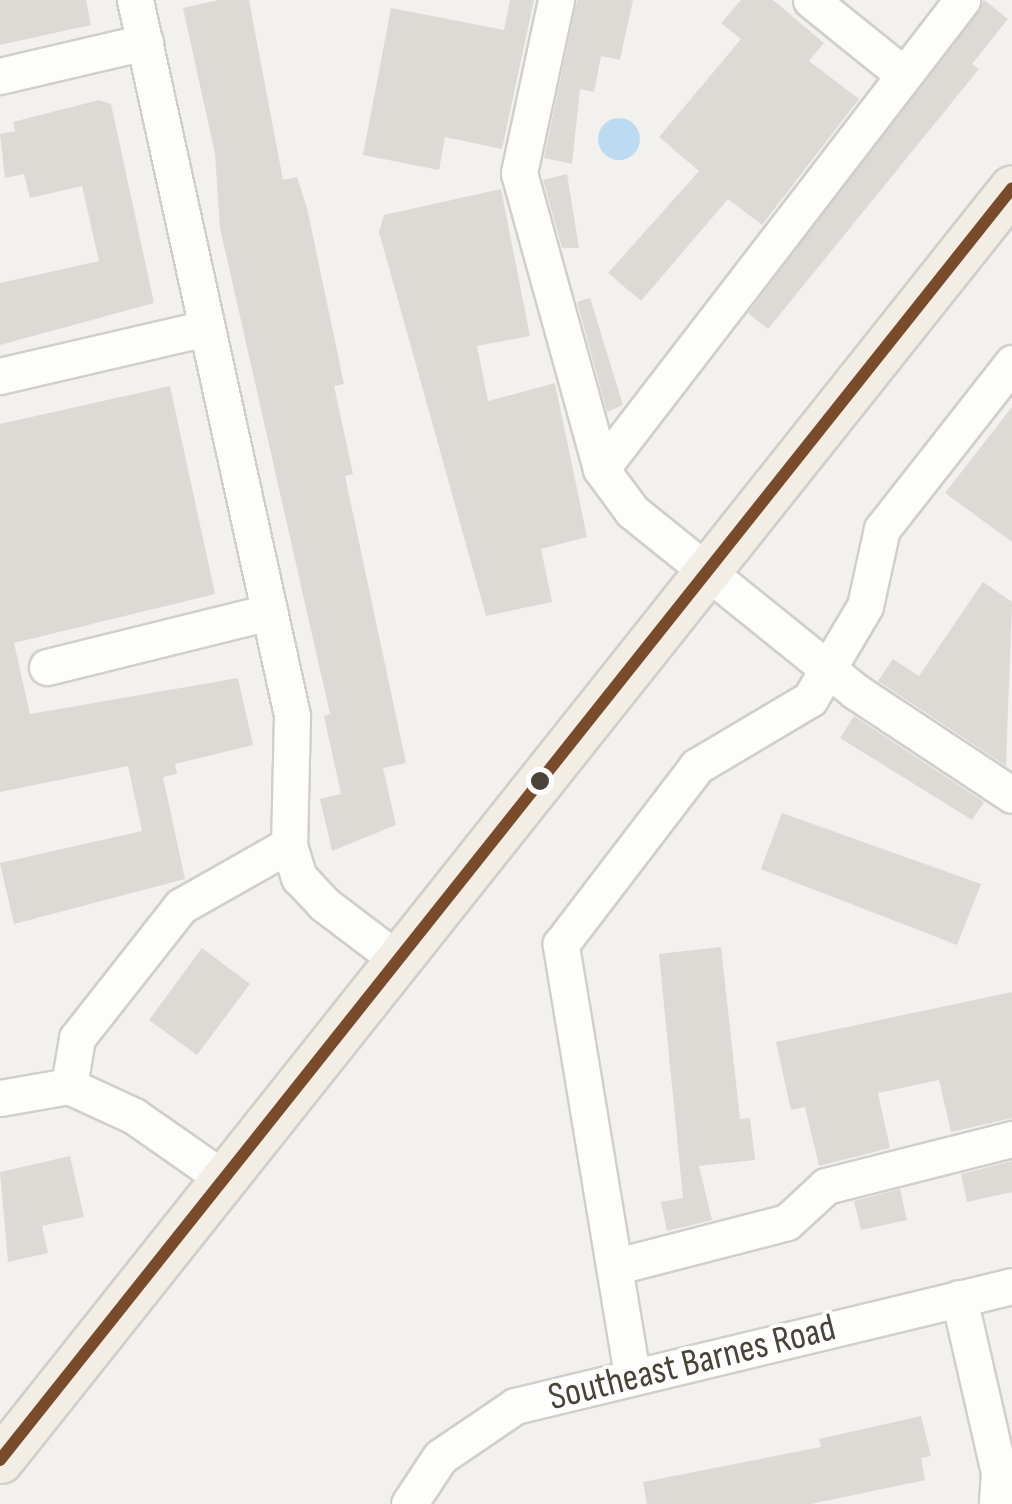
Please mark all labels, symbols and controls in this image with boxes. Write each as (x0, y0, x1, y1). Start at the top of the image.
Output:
unlabelled marker (530, 771, 550, 791)
street label: Southeast Barnes Road (544, 1305, 840, 1421)

